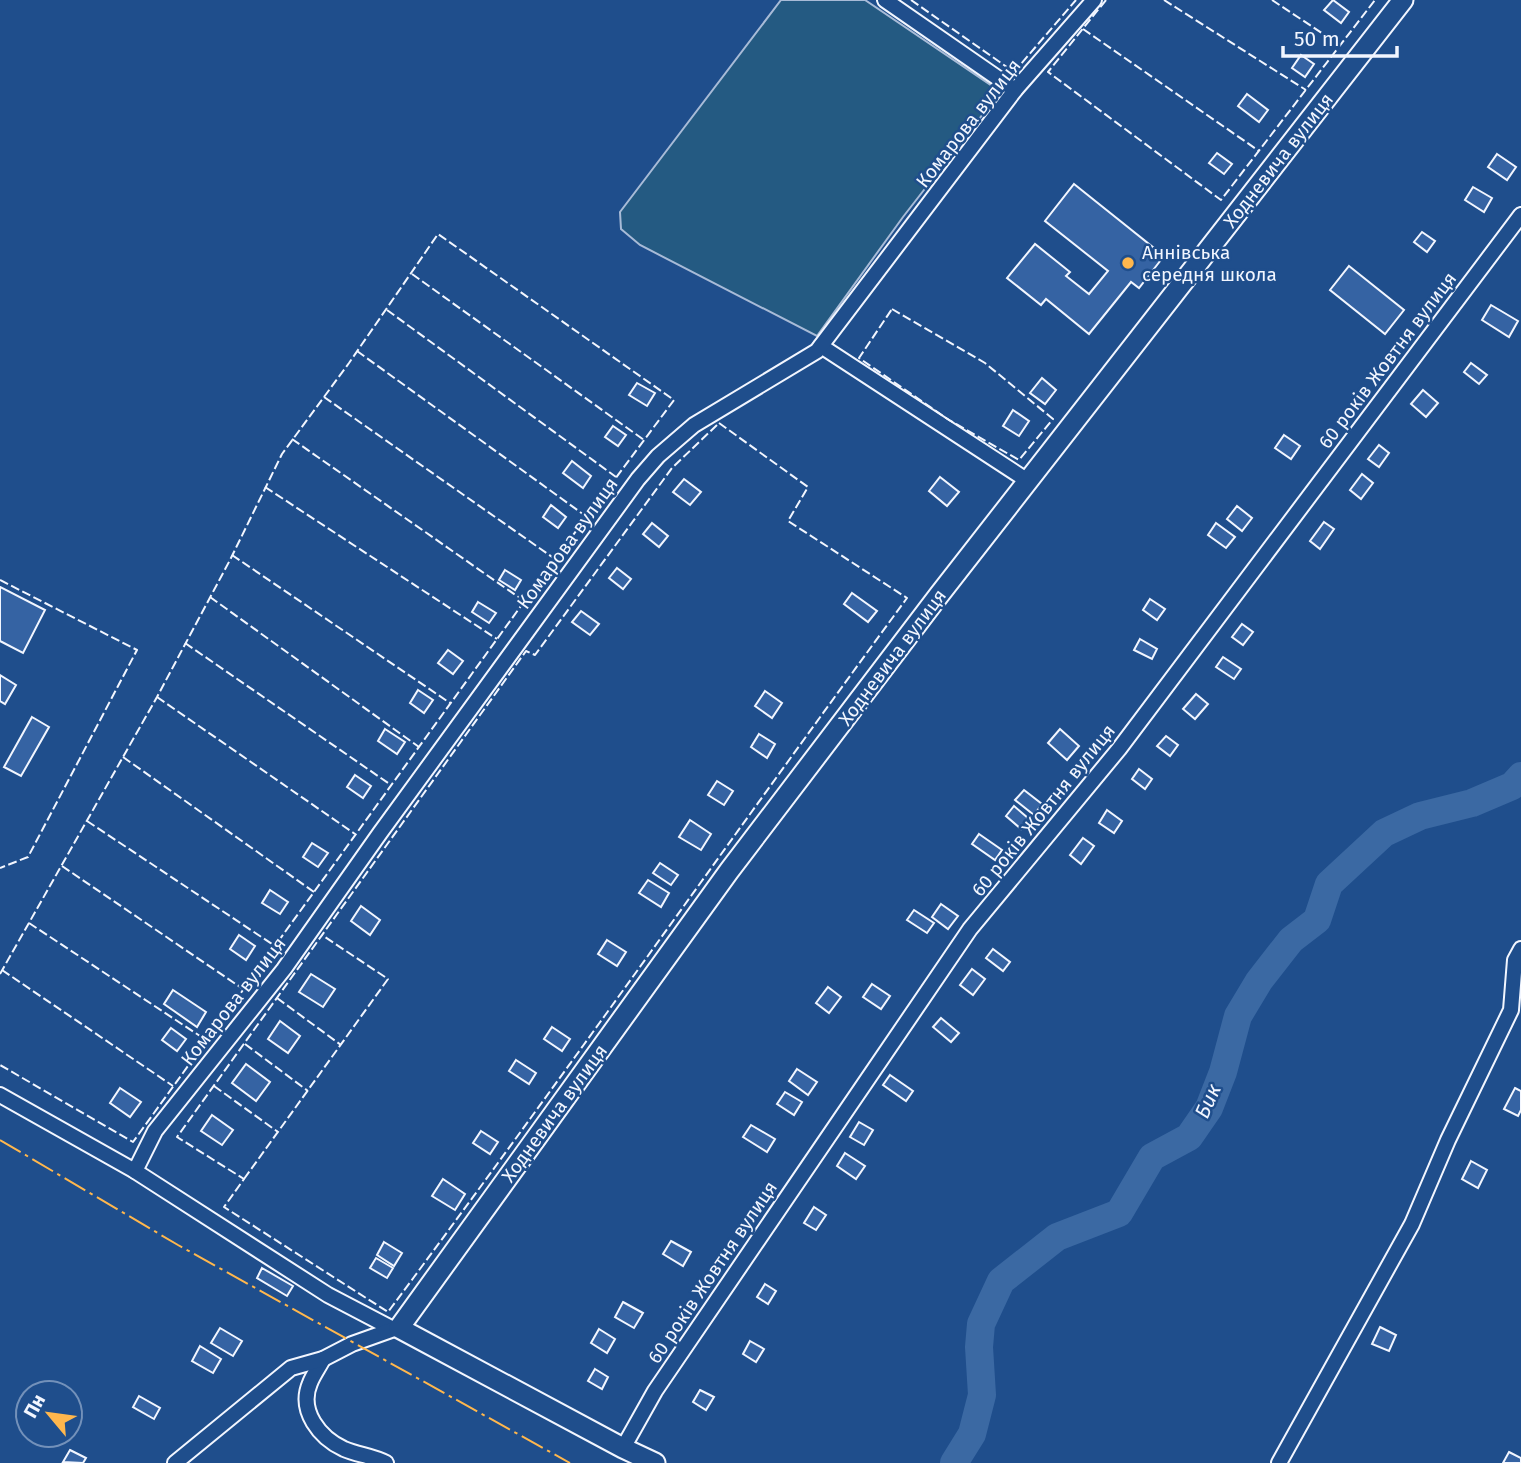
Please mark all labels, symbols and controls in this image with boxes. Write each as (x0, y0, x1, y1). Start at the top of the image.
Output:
scale bar (1283, 14, 1397, 58)
text: 50 m (1294, 26, 1340, 52)
street label: Комарова вулиця (911, 54, 1026, 192)
street label: Ходневича вулиця (1219, 88, 1338, 232)
place label: Аннівська середня школа (1142, 241, 1277, 286)
marker: Аннівська середня школа (1120, 255, 1136, 271)
street label: 60 років Жовтня вулиця (1314, 268, 1461, 453)
street label: Комарова вулиця (512, 473, 623, 614)
street label: Ходневича вулиця (834, 585, 951, 730)
street label: 60 років Жовтня вулиця (967, 720, 1120, 901)
street label: Комарова вулиця (176, 932, 291, 1070)
street label: Ходневича вулиця (497, 1040, 612, 1187)
water label: Бик (1189, 1080, 1227, 1122)
street label: 60 років Жовтня вулиця (643, 1177, 782, 1368)
north arrow (14, 1379, 84, 1449)
text: Пн (19, 1390, 50, 1422)

